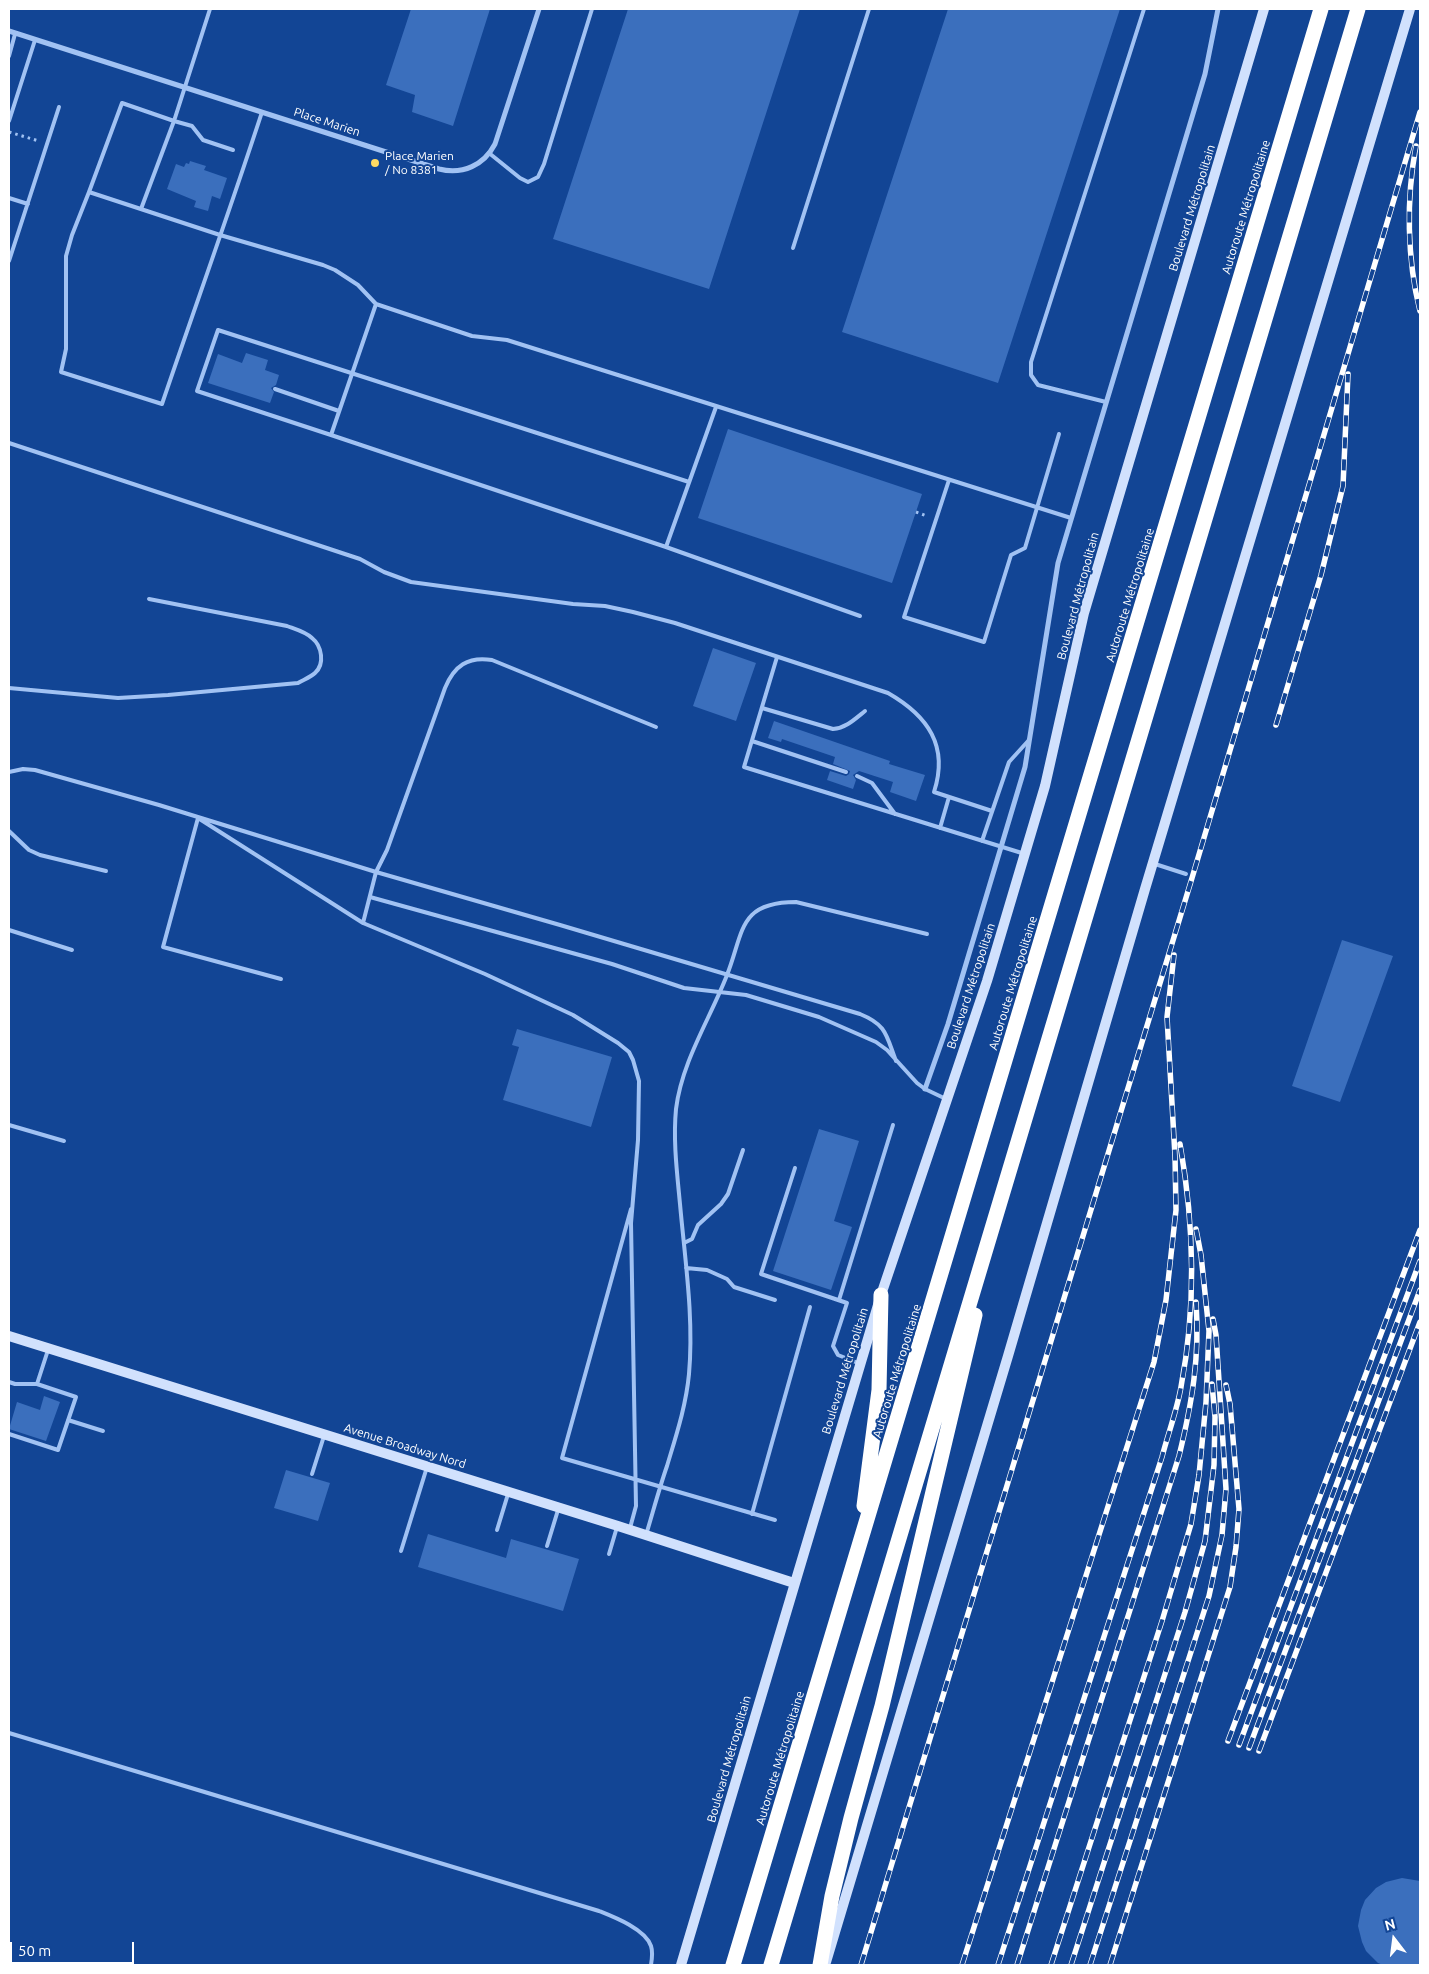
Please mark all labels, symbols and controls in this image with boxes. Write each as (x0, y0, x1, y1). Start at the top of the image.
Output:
street label: Place Marien (292, 104, 362, 140)
street label: Autoroute Métropolitaine (1219, 138, 1273, 276)
street label: Boulevard Métropolitain (1166, 143, 1218, 273)
place label: Place Marien / No 8381 (385, 149, 454, 177)
marker: Place Marien / No 8381 (369, 157, 381, 169)
street label: Autoroute Métropolitaine (1103, 526, 1157, 664)
street label: Boulevard Métropolitain (1054, 531, 1102, 661)
street label: Autoroute Métropolitaine (986, 914, 1040, 1052)
street label: Boulevard Métropolitain (944, 921, 998, 1051)
street label: Autoroute Métropolitaine (870, 1302, 924, 1440)
street label: Boulevard Métropolitain (819, 1306, 871, 1436)
street label: Avenue Broadway Nord (342, 1421, 468, 1471)
street label: Autoroute Métropolitaine (753, 1689, 807, 1827)
street label: Boulevard Métropolitain (704, 1694, 754, 1824)
north arrow (1369, 1914, 1419, 1964)
text: N (1383, 1915, 1397, 1934)
scale bar (12, 1932, 136, 1964)
text: 50 m (18, 1942, 51, 1959)

